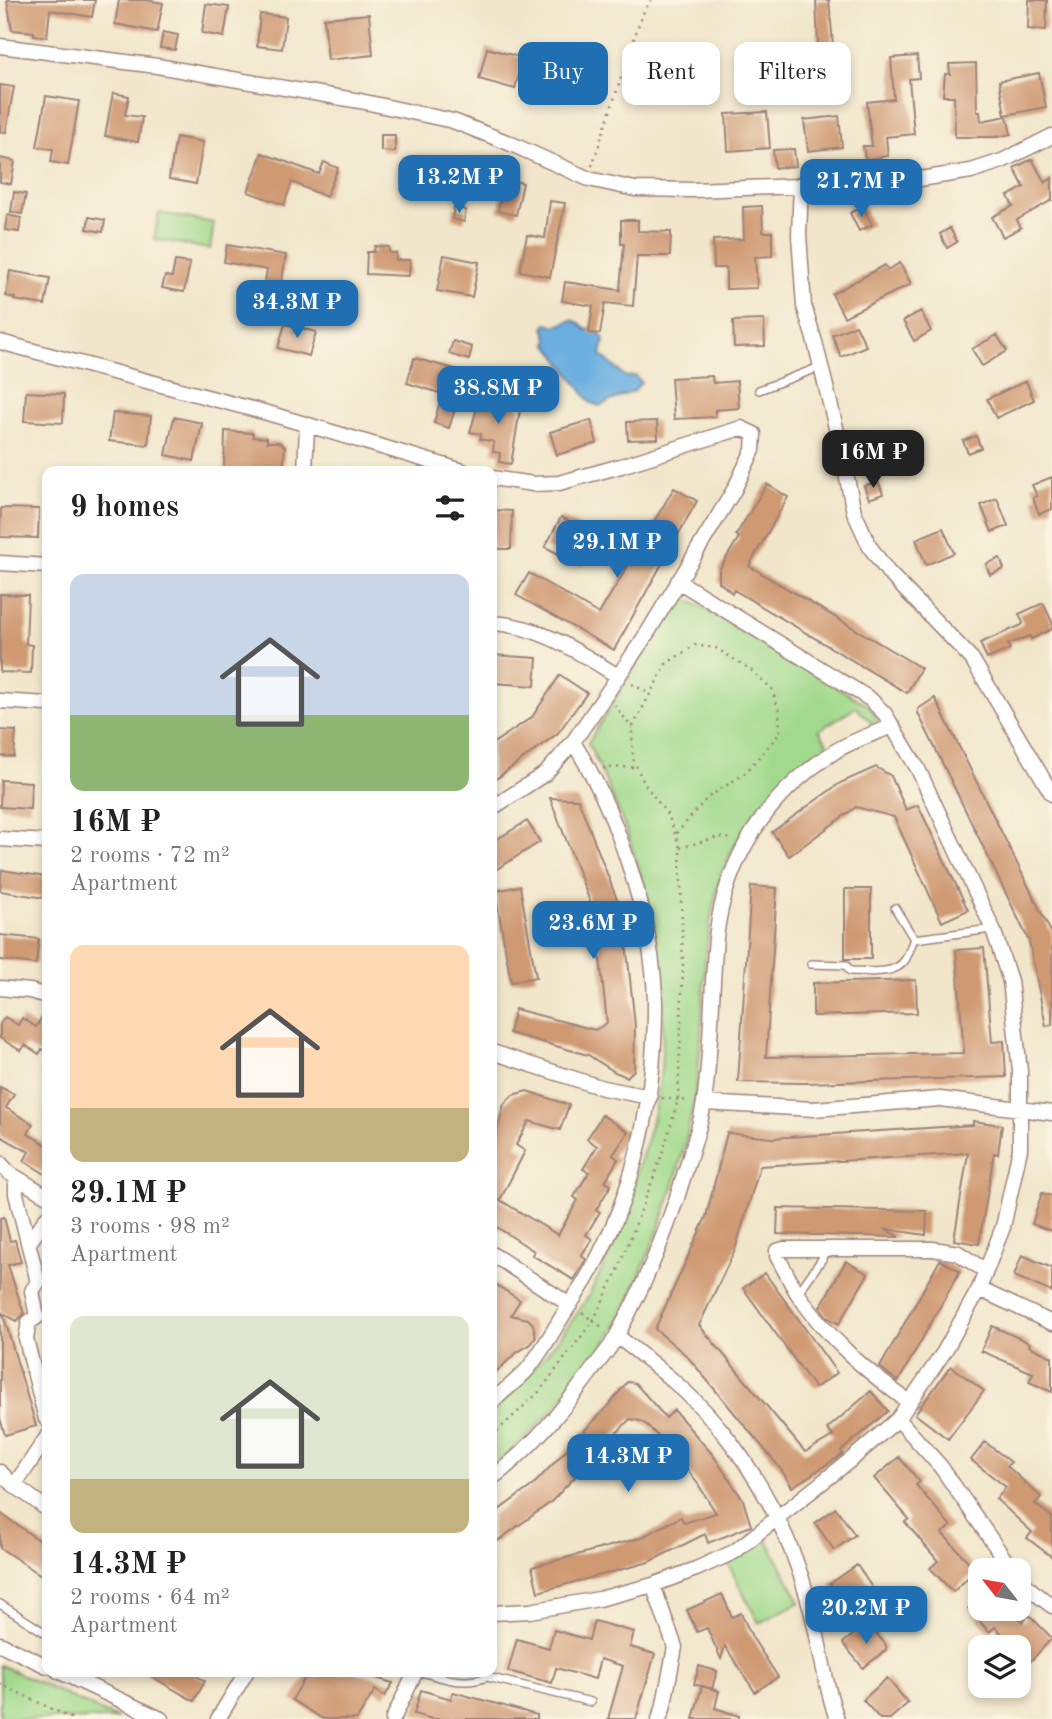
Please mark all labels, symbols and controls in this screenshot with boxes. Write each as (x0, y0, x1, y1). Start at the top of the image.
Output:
chip: Buy (518, 42, 608, 105)
chip: Rent (622, 42, 720, 105)
chip: Filters (734, 42, 851, 105)
pin: 13.2M ₽ (394, 156, 524, 215)
pin: 21.7M ₽ (796, 160, 926, 219)
text: 13.2M ₽ (414, 166, 504, 189)
text: 21.7M ₽ (816, 170, 906, 193)
pin: 34.3M ₽ (232, 280, 362, 340)
text: 34.3M ₽ (252, 291, 342, 314)
pin: 38.8M ₽ (433, 366, 563, 426)
text: 38.8M ₽ (453, 377, 543, 400)
pin: 16M ₽ (824, 430, 922, 490)
text: 16M ₽ (838, 441, 908, 464)
icon: filters (431, 489, 469, 527)
text: 9 homes (70, 493, 179, 523)
pin: 29.1M ₽ (552, 520, 682, 580)
text: 29.1M ₽ (572, 531, 662, 554)
icon: home (207, 619, 333, 745)
text: 16M ₽ (70, 808, 161, 838)
text: 2 rooms · 72 m² (70, 844, 230, 867)
text: Apartment (70, 872, 178, 895)
pin: 23.6M ₽ (528, 902, 658, 961)
text: 23.6M ₽ (548, 912, 638, 935)
icon: home (207, 990, 333, 1116)
text: 29.1M ₽ (70, 1179, 187, 1209)
text: 3 rooms · 98 m² (70, 1215, 230, 1238)
text: Apartment (70, 1243, 178, 1266)
icon: home (207, 1361, 333, 1487)
pin: 14.3M ₽ (563, 1434, 693, 1494)
text: 14.3M ₽ (583, 1445, 673, 1468)
text: 14.3M ₽ (70, 1550, 187, 1580)
north arrow (968, 1558, 1031, 1620)
map controls (968, 1558, 1031, 1698)
text: 2 rooms · 64 m² (70, 1586, 230, 1609)
pin: 20.2M ₽ (801, 1586, 931, 1646)
text: 20.2M ₽ (821, 1597, 911, 1620)
text: Apartment (70, 1614, 178, 1637)
button: layers (968, 1635, 1031, 1698)

